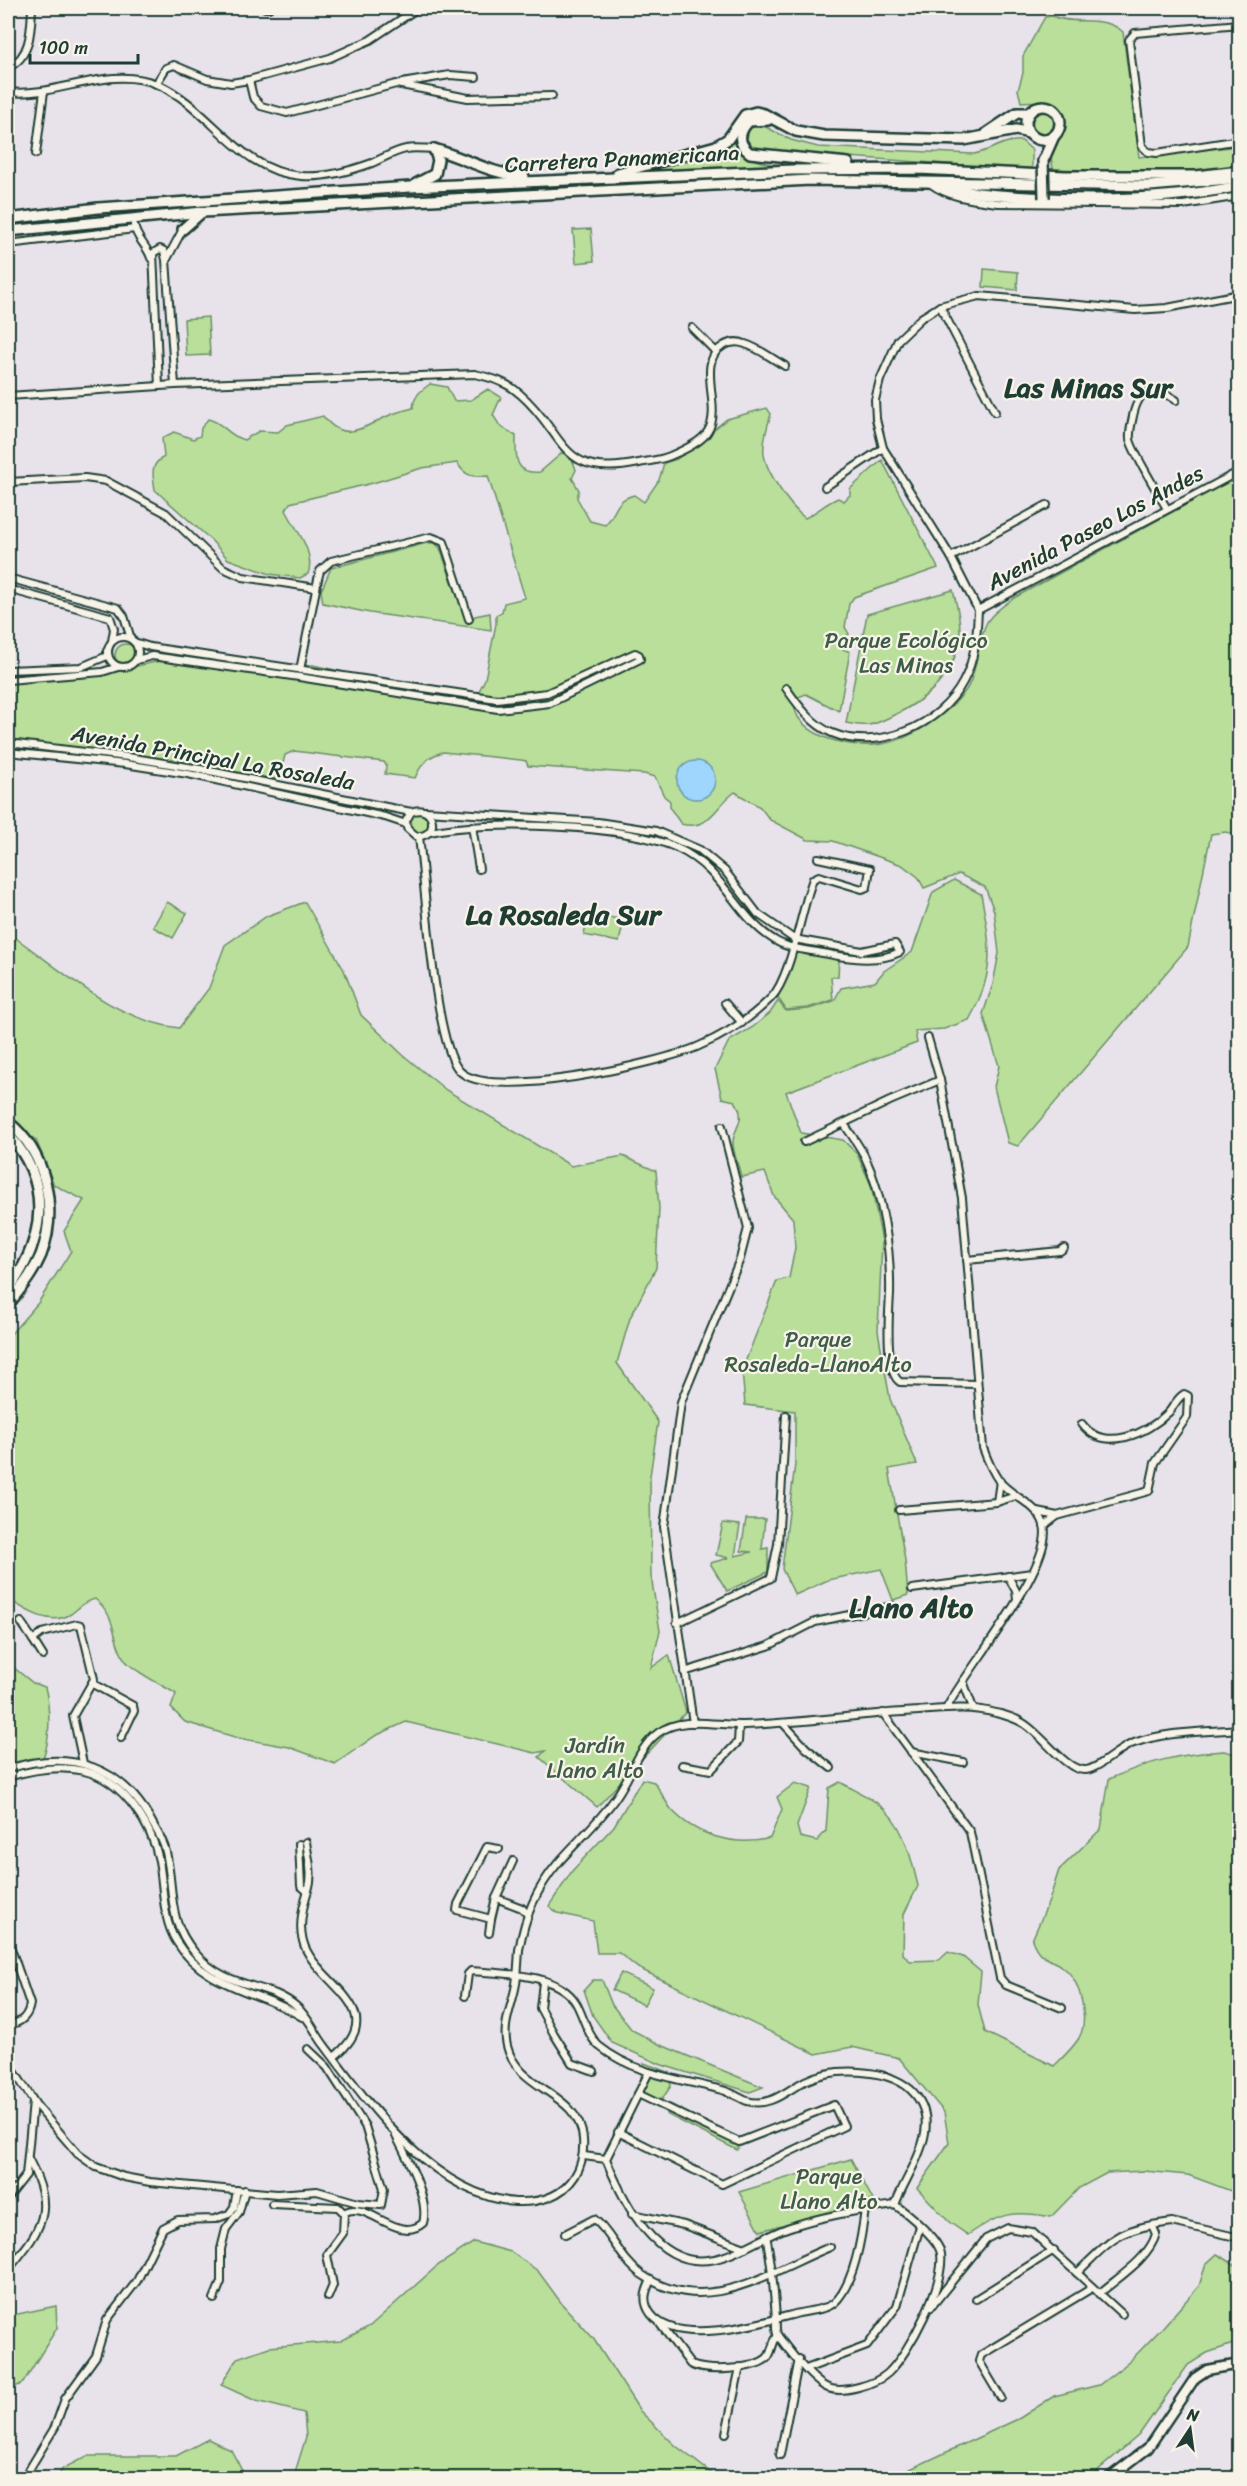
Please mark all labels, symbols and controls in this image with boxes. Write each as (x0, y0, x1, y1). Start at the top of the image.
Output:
scale bar (30, 27, 138, 65)
text: 100 m (39, 32, 88, 64)
street label: Carretera Panamericana (504, 133, 740, 184)
district label: Las Minas Sur (1004, 363, 1175, 412)
street label: Avenida Paseo Los Andes (979, 453, 1212, 602)
park label: Parque Ecológico Las Minas (824, 621, 988, 685)
street label: Avenida Principal La Rosaleda (67, 713, 359, 802)
district label: La Rosaleda Sur (466, 890, 663, 939)
park label: Parque Rosaleda-LlanoAlto (724, 1320, 912, 1384)
district label: Llano Alto (849, 1583, 973, 1632)
park label: Jardín Llano Alto (546, 1726, 644, 1790)
park label: Parque Llano Alto (780, 2157, 878, 2221)
north arrow (1160, 2399, 1220, 2459)
text: N (1184, 2399, 1203, 2430)

